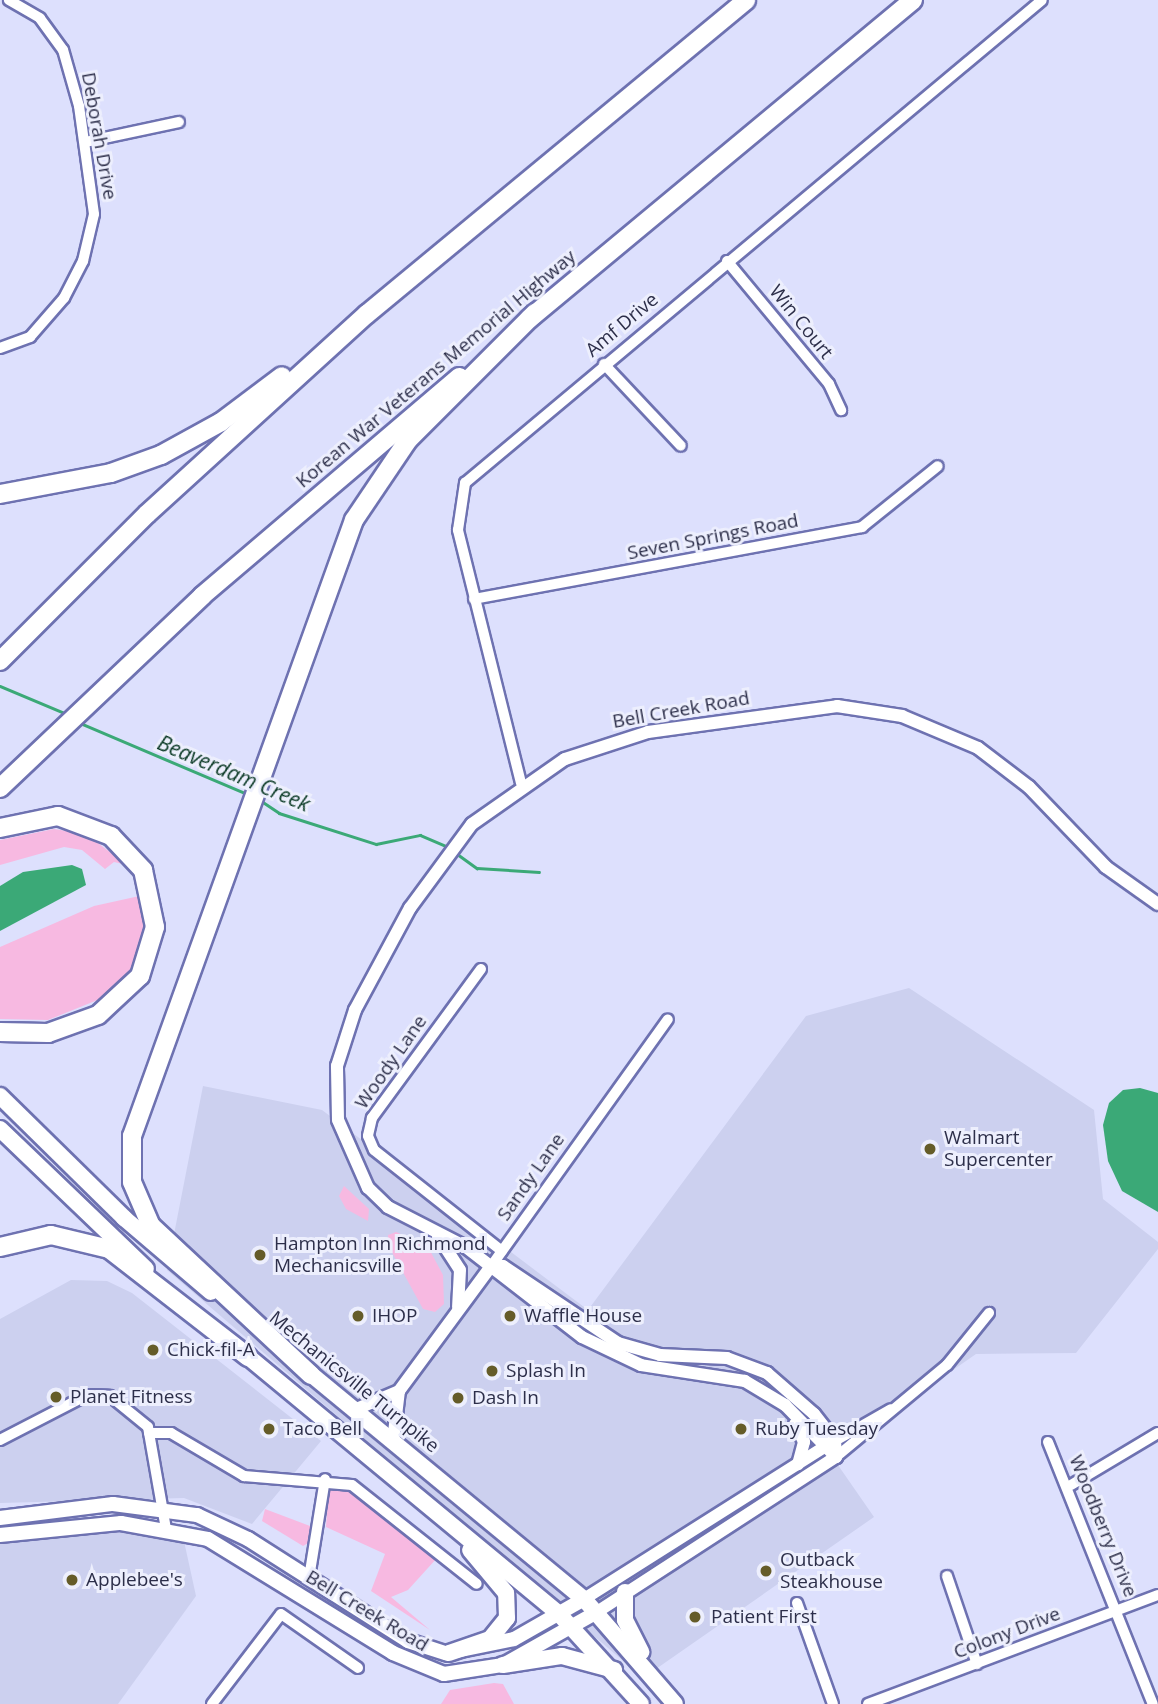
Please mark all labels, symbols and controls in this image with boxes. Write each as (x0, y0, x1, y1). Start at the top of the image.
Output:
street label: Deborah Drive (77, 71, 121, 201)
street label: Korean War Veterans Memorial Highway (292, 245, 580, 493)
street label: Win Court (764, 280, 838, 364)
street label: Amf Drive (581, 288, 663, 362)
street label: Seven Springs Road (626, 509, 800, 565)
street label: Bell Creek Road (611, 687, 751, 733)
water label: Beaverdam Creek (154, 730, 314, 816)
street label: Woody Lane (350, 1011, 432, 1113)
place label: Walmart Supercenter (944, 1127, 1053, 1171)
street label: Sandy Lane (493, 1129, 569, 1225)
marker: Walmart Supercenter (922, 1141, 938, 1157)
place label: Hampton Inn Richmond Mechanicsville (274, 1233, 486, 1277)
marker: Hampton Inn Richmond Mechanicsville (252, 1247, 268, 1263)
place label: IHOP (372, 1305, 418, 1327)
place label: Waffle House (524, 1305, 642, 1327)
street label: Mechanicsville Turnpike (265, 1307, 443, 1457)
marker: IHOP (350, 1308, 366, 1324)
marker: Waffle House (502, 1308, 518, 1324)
place label: Chick-fil-A (167, 1339, 255, 1361)
marker: Chick-fil-A (145, 1342, 161, 1358)
place label: Splash In (506, 1360, 586, 1382)
marker: Splash In (484, 1363, 500, 1379)
place label: Planet Fitness (70, 1386, 193, 1408)
place label: Dash In (472, 1387, 539, 1409)
marker: Planet Fitness (48, 1389, 64, 1405)
marker: Dash In (450, 1390, 466, 1406)
place label: Taco Bell (283, 1418, 362, 1440)
place label: Ruby Tuesday (755, 1418, 878, 1440)
marker: Taco Bell (261, 1421, 277, 1437)
marker: Ruby Tuesday (733, 1421, 749, 1437)
street label: Woodberry Drive (1064, 1452, 1142, 1600)
place label: Outback Steakhouse (780, 1549, 883, 1593)
marker: Outback Steakhouse (758, 1563, 774, 1579)
street label: Bell Creek Road (302, 1565, 432, 1657)
place label: Applebee's (86, 1569, 183, 1591)
marker: Applebee's (64, 1572, 80, 1588)
street label: Colony Drive (951, 1602, 1063, 1664)
place label: Patient First (711, 1606, 817, 1628)
marker: Patient First (685, 1607, 705, 1627)

